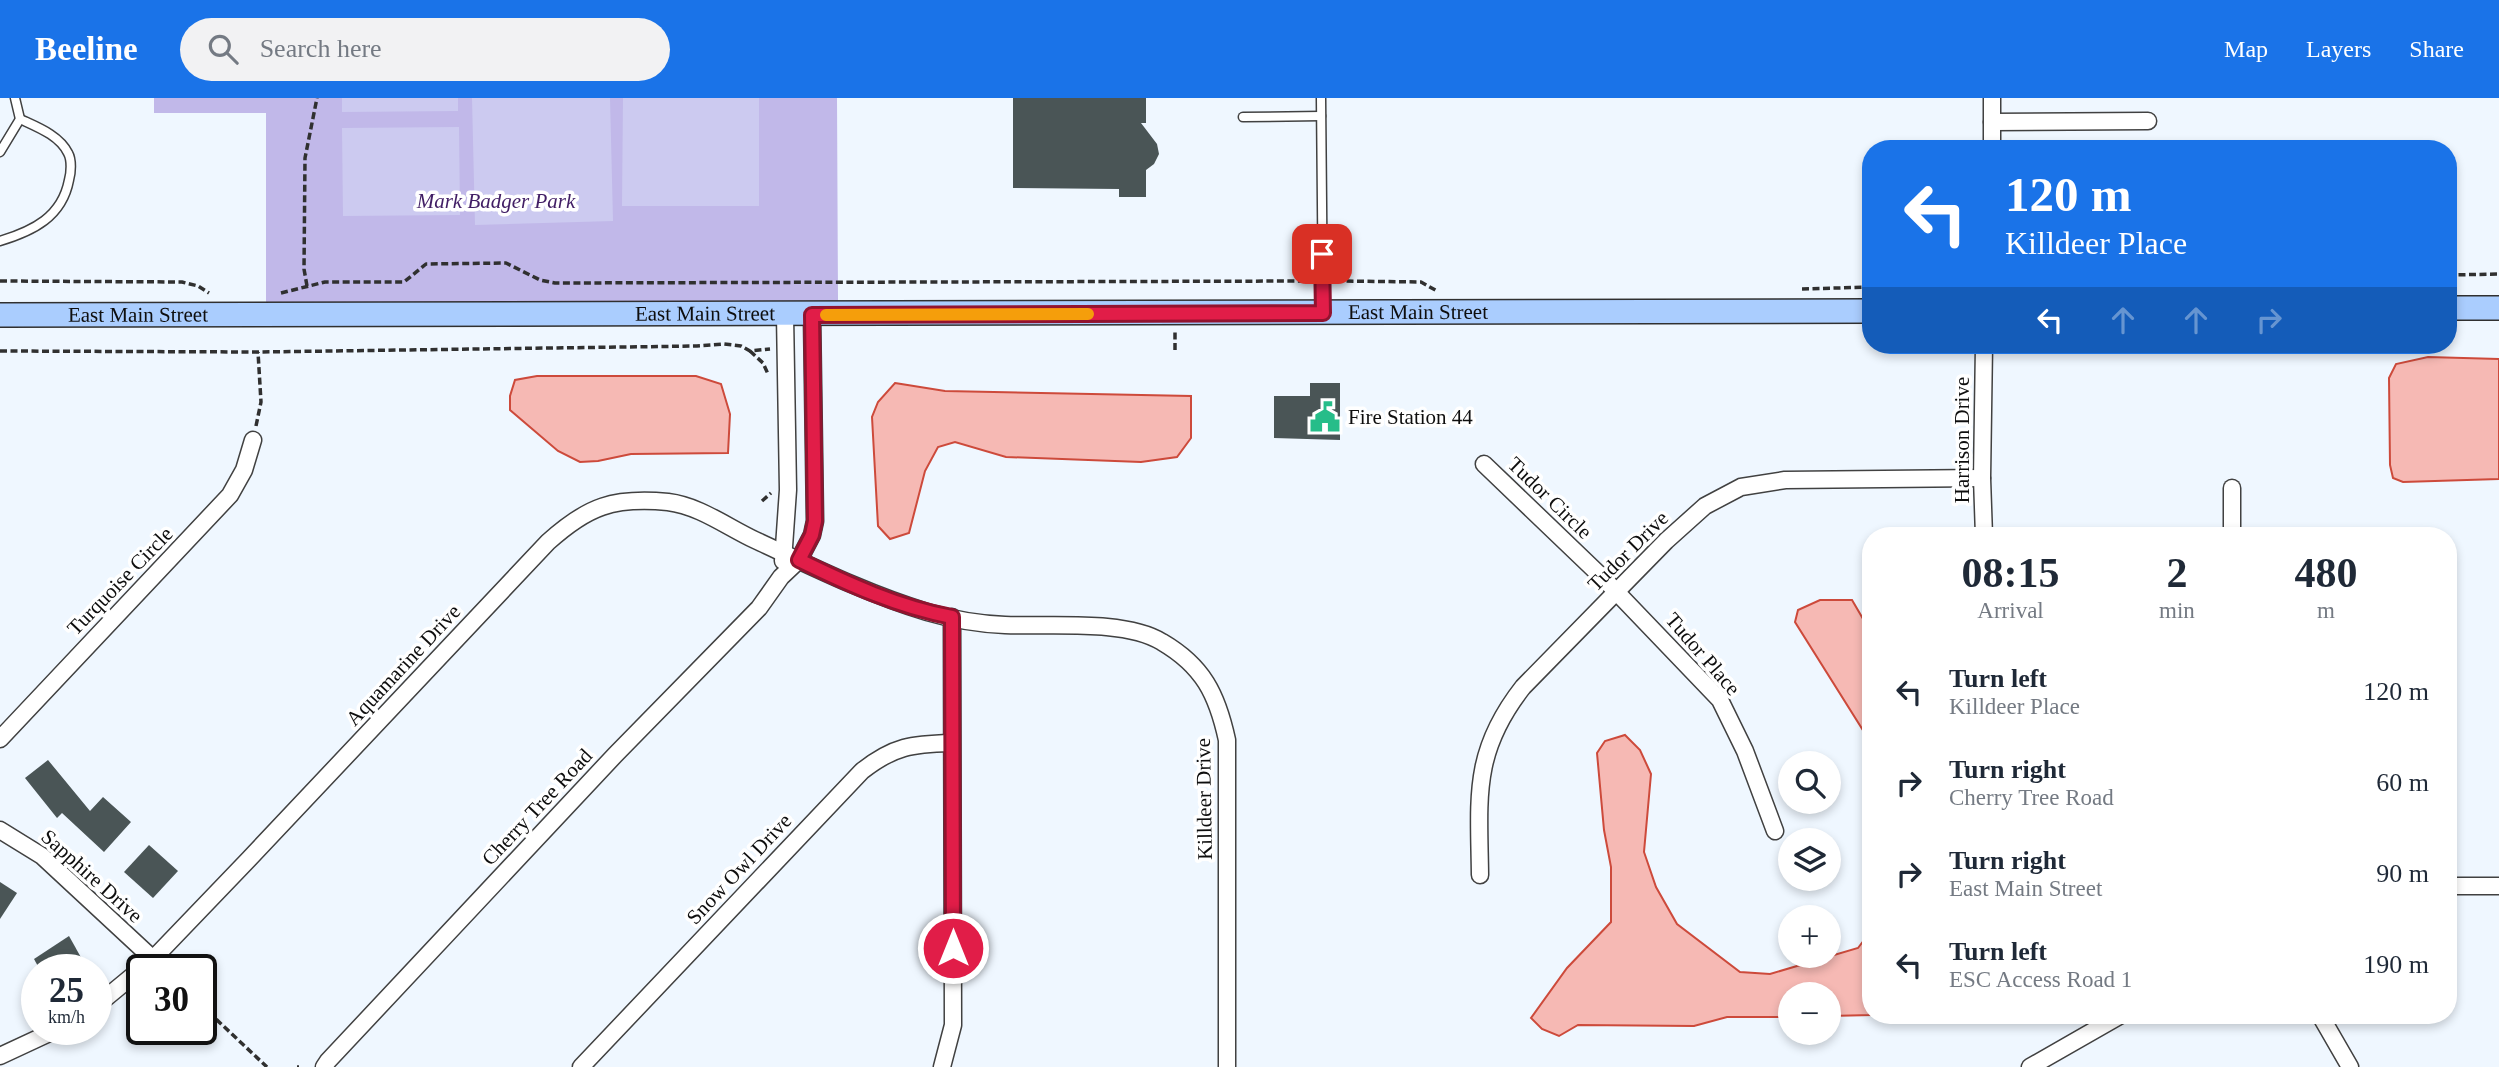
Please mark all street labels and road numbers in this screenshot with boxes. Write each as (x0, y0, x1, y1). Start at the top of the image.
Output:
street label: East Main Street (1348, 300, 1488, 324)
street label: East Main Street (635, 301, 775, 326)
street label: East Main Street (68, 303, 208, 327)
street label: Harrison Drive (1950, 377, 1974, 503)
street label: Tudor Circle (1503, 452, 1597, 544)
street label: Tudor Drive (1583, 506, 1673, 596)
street label: Turquoise Circle (62, 522, 178, 640)
street label: Aquamarine Drive (341, 599, 465, 731)
street label: Tudor Place (1661, 608, 1745, 700)
street label: Killdeer Drive (1191, 738, 1217, 860)
street label: Cherry Tree Road (477, 743, 597, 870)
street label: Snow Owl Drive (682, 809, 796, 929)
street label: Sapphire Drive (37, 824, 147, 928)

